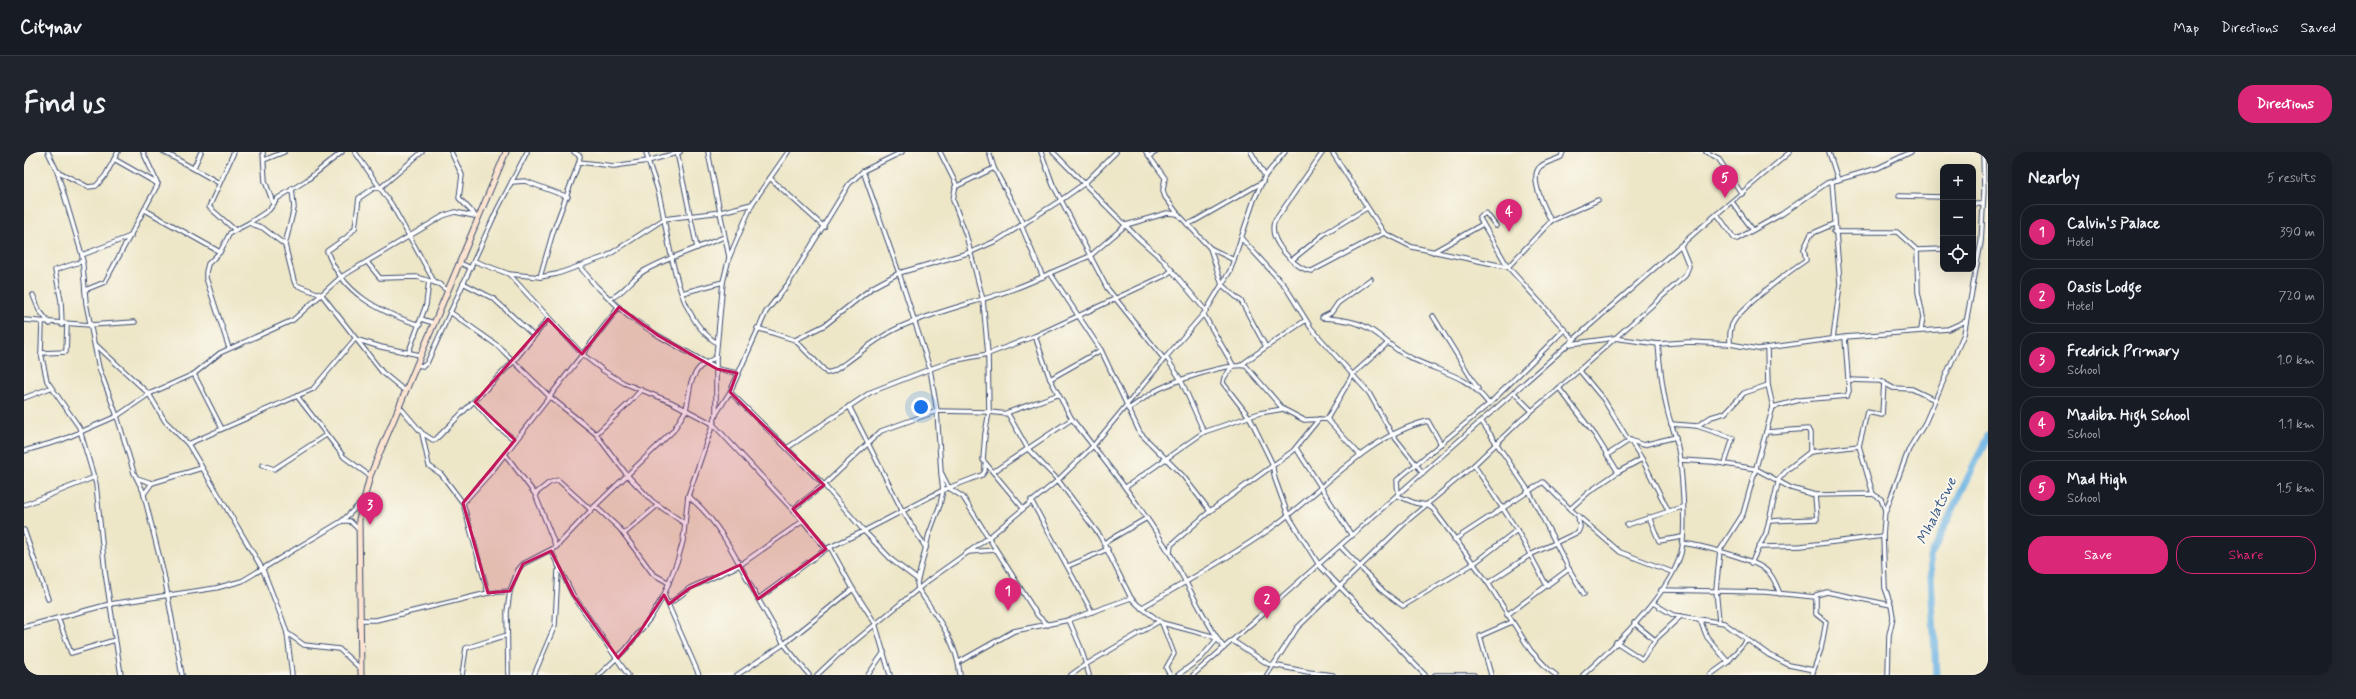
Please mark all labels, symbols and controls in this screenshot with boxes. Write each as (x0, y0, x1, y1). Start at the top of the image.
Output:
text: Citynav (20, 15, 82, 40)
text: Map (2173, 19, 2199, 37)
text: Directions (2221, 19, 2279, 37)
text: Saved (2301, 19, 2336, 37)
button: Directions (2238, 85, 2332, 123)
text: Find us (24, 86, 105, 123)
map controls (1940, 164, 1976, 272)
button: + (1940, 164, 1976, 200)
pin: 5 (1712, 165, 1738, 198)
text: Nearby (2028, 167, 2080, 189)
text: 5 results (2267, 170, 2316, 187)
pin: 4 (1496, 199, 1522, 232)
button: − (1940, 200, 1976, 236)
text: Calvin's Palace (2067, 214, 2160, 234)
text: 1 (2039, 224, 2045, 241)
text: 390 m (2280, 224, 2315, 241)
text: Hotel (2067, 234, 2093, 251)
button: locate (1940, 236, 1976, 272)
text: Oasis Lodge (2067, 278, 2142, 298)
text: 2 (2039, 288, 2045, 305)
text: 720 m (2279, 288, 2315, 305)
text: Hotel (2067, 298, 2093, 315)
text: Fredrick Primary (2067, 342, 2179, 362)
text: 3 (2039, 352, 2045, 369)
text: 1.0 km (2277, 352, 2315, 369)
text: School (2067, 362, 2101, 379)
your location (911, 397, 931, 417)
text: Madiba High School (2067, 406, 2190, 426)
text: 4 (2038, 416, 2046, 433)
text: 1.1 km (2278, 416, 2315, 433)
text: School (2067, 426, 2101, 443)
text: Mad High (2067, 470, 2127, 490)
water label: Mhalatswe (1912, 473, 1962, 548)
text: 5 (2038, 480, 2046, 497)
text: 1.5 km (2276, 480, 2315, 497)
text: School (2067, 490, 2101, 507)
pin: 3 (357, 492, 383, 525)
button: Save (2028, 536, 2168, 574)
button: Share (2176, 536, 2316, 574)
pin: 1 (995, 578, 1021, 611)
pin: 2 (1254, 586, 1280, 619)

